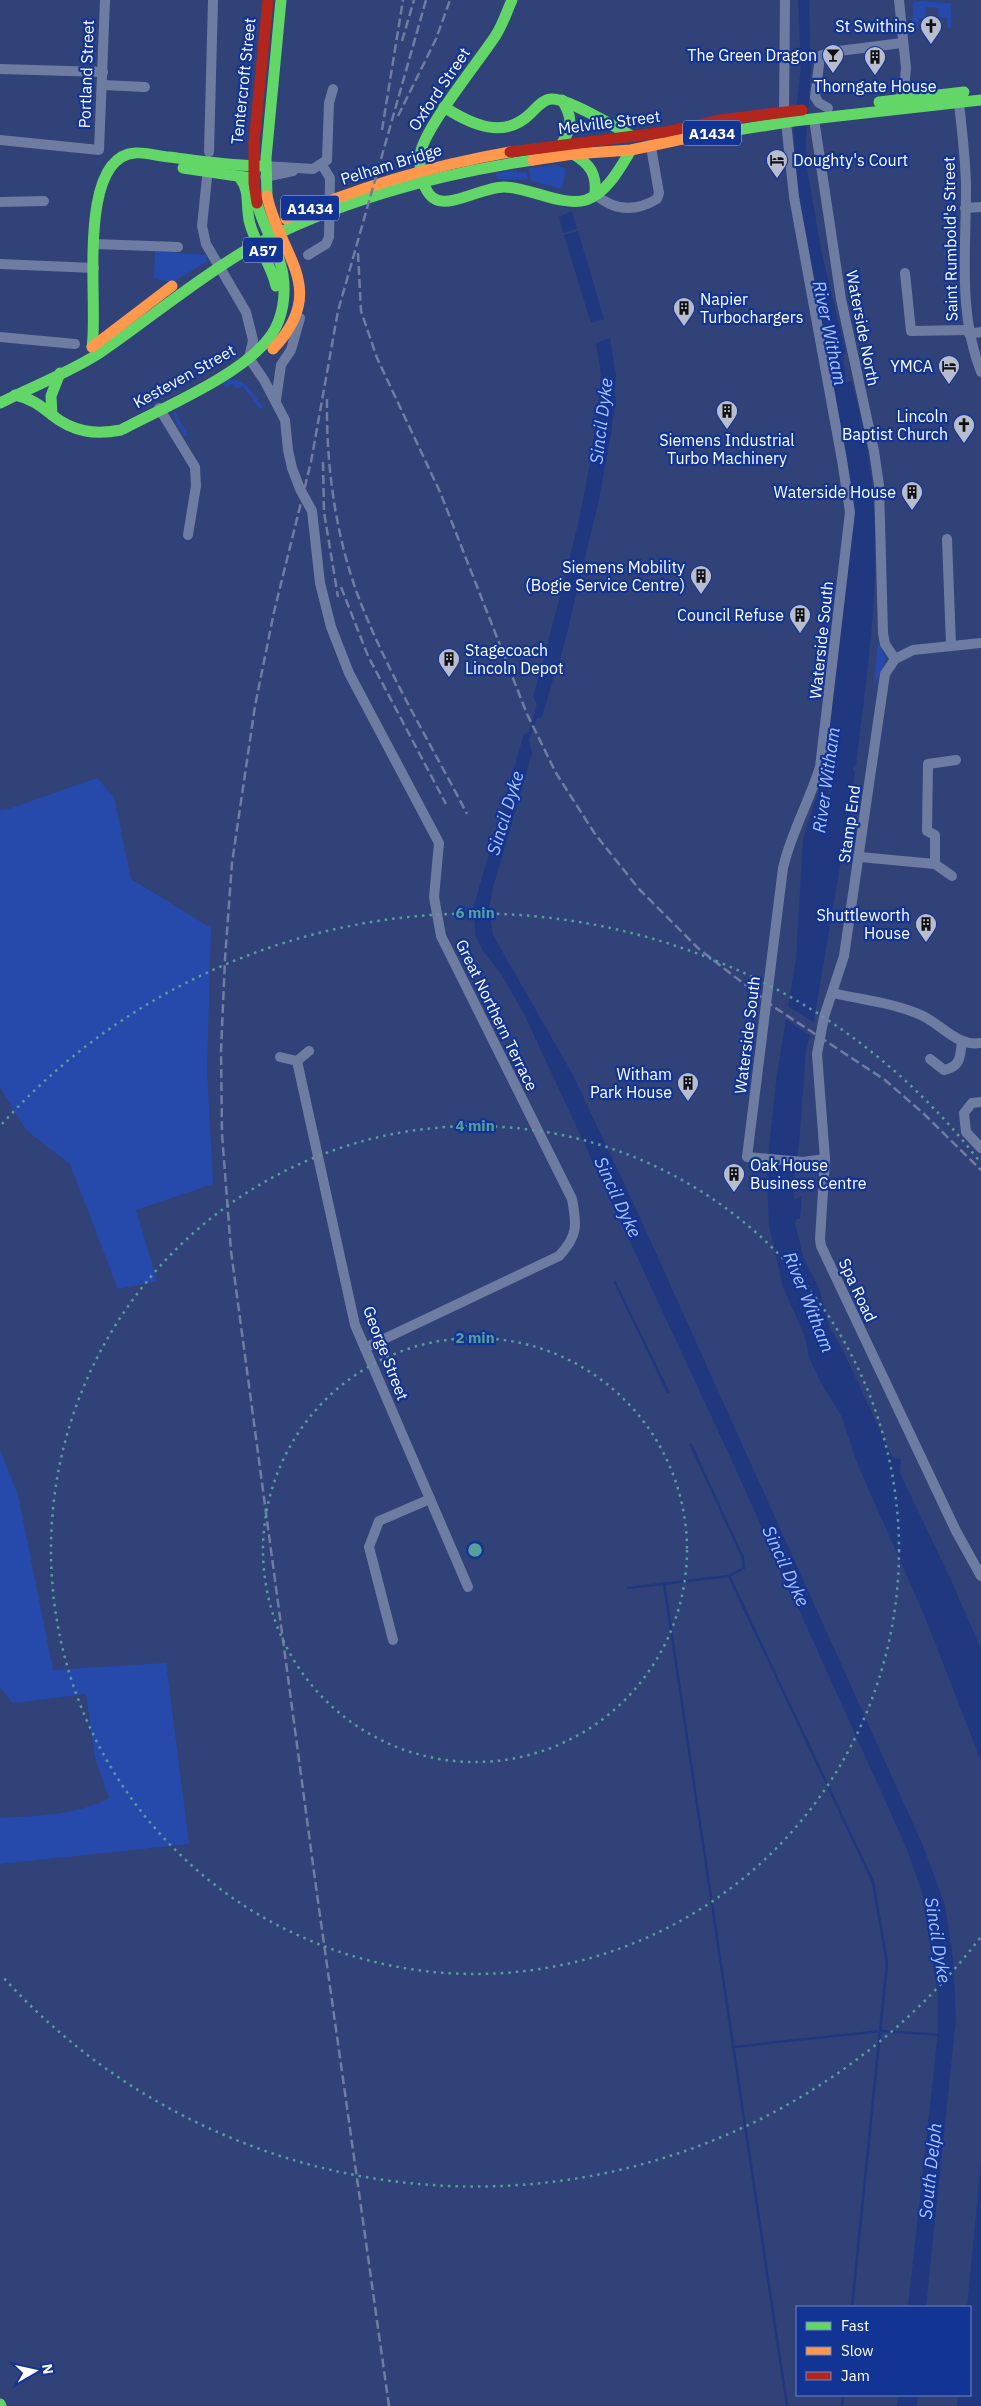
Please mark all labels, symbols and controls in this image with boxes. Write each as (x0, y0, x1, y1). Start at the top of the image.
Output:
church icon: St Swithins (919, 14, 943, 45)
place label: St Swithins (835, 16, 915, 36)
street label: Tentercroft Street (226, 17, 260, 145)
street label: Portland Street (74, 19, 98, 129)
bar icon: The Green Dragon (821, 43, 845, 74)
street label: Oxford Street (404, 44, 474, 134)
place label: The Green Dragon (687, 45, 817, 65)
building icon: Thorngate House (863, 45, 887, 76)
place label: Thorngate House (813, 76, 937, 96)
street label: Melville Street (557, 106, 661, 138)
road number: A1434 (683, 120, 741, 146)
street label: Pelham Bridge (338, 139, 444, 189)
hotel icon: Doughty's Court (765, 148, 789, 179)
place label: Doughty's Court (793, 150, 908, 170)
street label: Saint Rumbold's Street (939, 156, 961, 322)
road number: A1434 (281, 196, 339, 220)
road number: A57 (243, 238, 283, 262)
street label: Waterside North (842, 268, 884, 388)
water label: River Witham (808, 278, 852, 388)
place label: Napier Turbochargers (700, 289, 804, 327)
building icon: Napier Turbochargers (672, 296, 696, 327)
street label: Kesteven Street (129, 340, 239, 412)
hotel icon: YMCA (937, 354, 961, 385)
place label: YMCA (890, 356, 933, 376)
water label: Sincil Dyke (584, 377, 618, 465)
building icon: Siemens Industrial Turbo Machinery (715, 399, 739, 430)
place label: Lincoln Baptist Church (842, 406, 948, 444)
church icon: Lincoln Baptist Church (952, 413, 976, 444)
place label: Siemens Industrial Turbo Machinery (659, 430, 795, 468)
building icon: Waterside House (900, 480, 924, 511)
place label: Waterside House (774, 482, 896, 502)
place label: Siemens Mobility (Bogie Service Centre) (525, 557, 685, 595)
building icon: Siemens Mobility (Bogie Service Centre) (689, 564, 713, 595)
street label: Waterside South (805, 580, 837, 700)
building icon: Council Refuse (788, 603, 812, 634)
place label: Council Refuse (677, 605, 784, 625)
place label: Stagecoach Lincoln Depot (465, 640, 564, 678)
building icon: Stagecoach Lincoln Depot (437, 647, 461, 678)
water label: River Witham (807, 726, 845, 834)
water label: Sincil Dyke (481, 768, 529, 858)
street label: Stamp End (834, 784, 864, 864)
text: 6 min (455, 903, 495, 922)
place label: Shuttleworth House (817, 905, 910, 943)
building icon: Shuttleworth House (914, 912, 938, 943)
street label: Great Northern Terrace (452, 936, 542, 1094)
street label: Waterside South (730, 975, 764, 1095)
place label: Witham Park House (590, 1064, 672, 1102)
building icon: Witham Park House (676, 1071, 700, 1102)
text: 4 min (455, 1116, 495, 1135)
water label: Sincil Dyke (589, 1153, 647, 1241)
place label: Oak House Business Centre (750, 1155, 867, 1193)
building icon: Oak House Business Centre (722, 1162, 746, 1193)
water label: River Witham (778, 1248, 840, 1356)
street label: Spa Road (835, 1255, 881, 1325)
street label: George Street (359, 1303, 413, 1403)
text: 2 min (455, 1328, 495, 1347)
water label: Sincil Dyke (757, 1522, 815, 1610)
centre of rings (466, 1541, 484, 1559)
water label: Sincil Dyke (920, 1895, 956, 1985)
water label: South Delph (914, 2122, 946, 2220)
legend (796, 2306, 971, 2396)
text: Fast (841, 2316, 869, 2335)
text: Slow (841, 2341, 874, 2360)
north arrow (10, 2346, 60, 2396)
text: N (38, 2363, 58, 2375)
text: Jam (841, 2366, 870, 2385)

